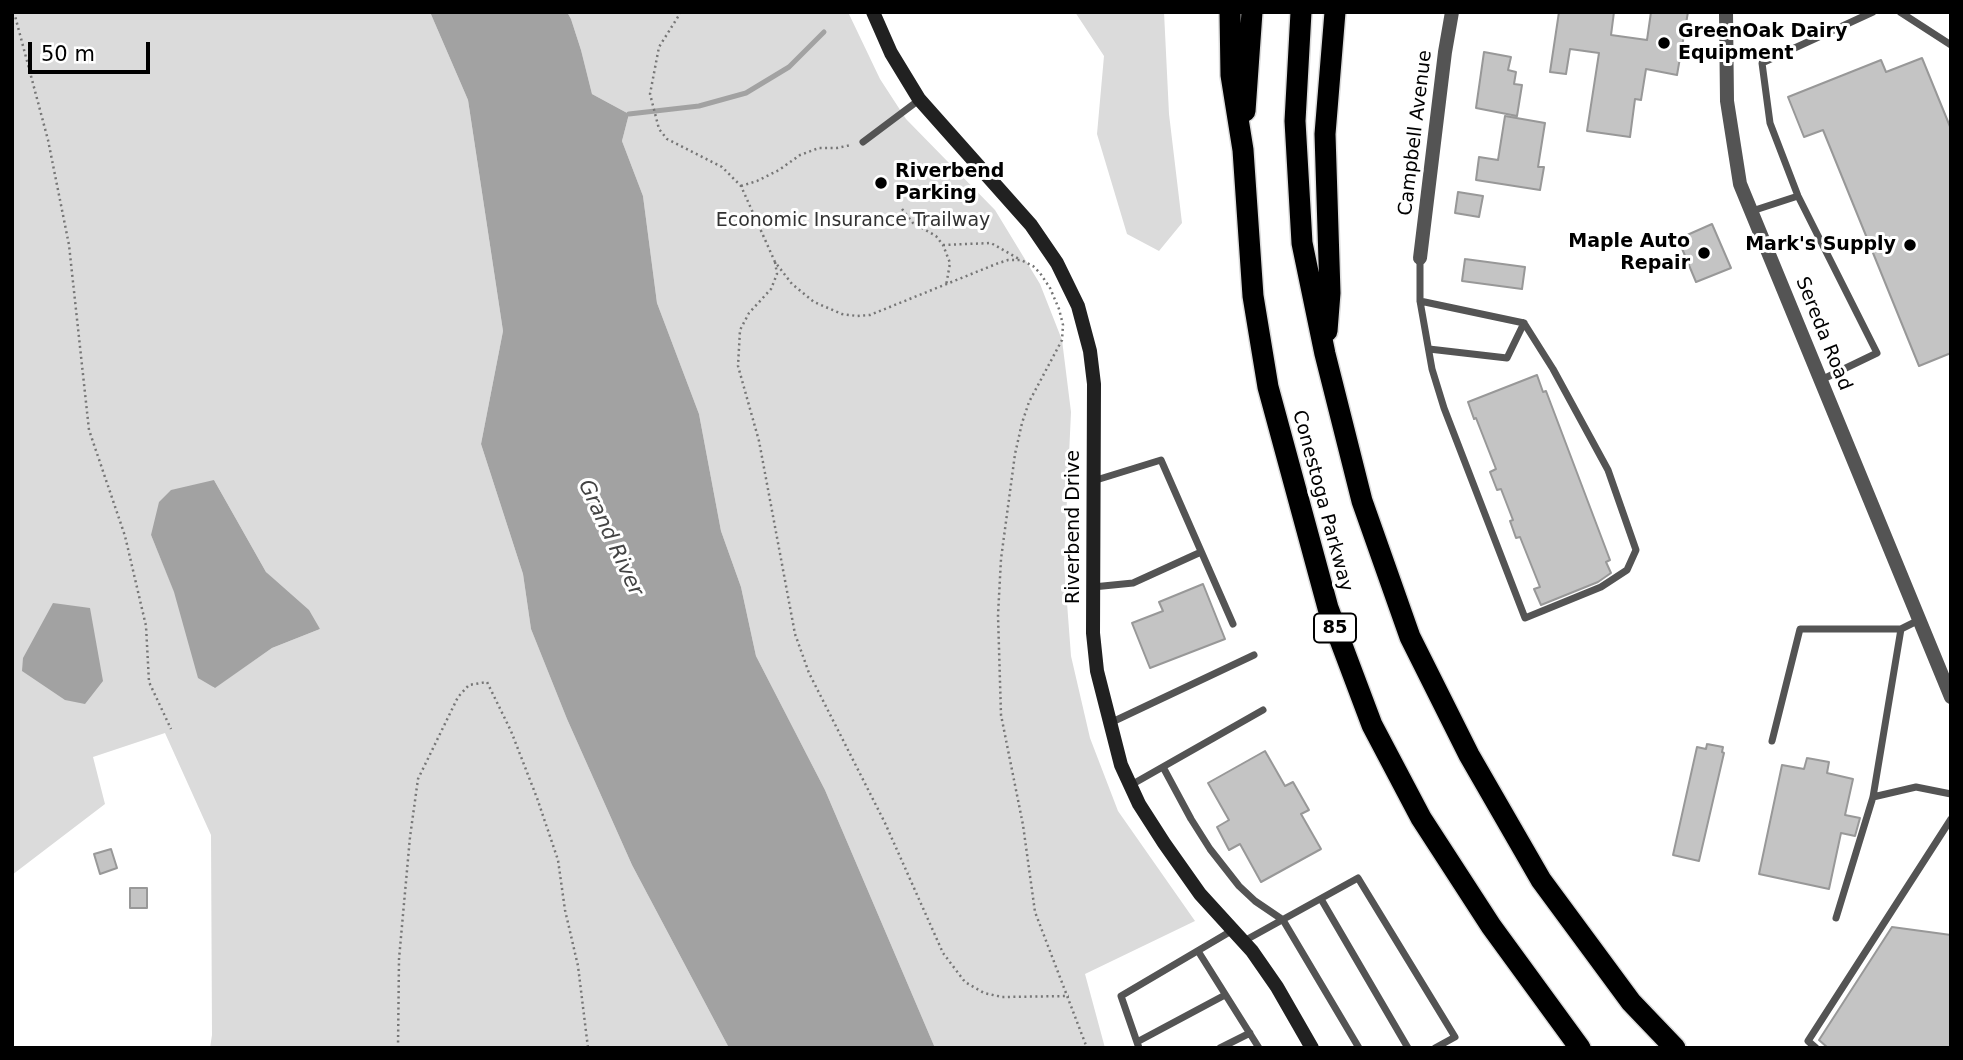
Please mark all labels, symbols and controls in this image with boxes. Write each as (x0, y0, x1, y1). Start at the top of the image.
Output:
place label: GreenOak Dairy Equipment (1678, 21, 1847, 65)
scale bar (32, 28, 154, 72)
marker: GreenOak Dairy Equipment (1656, 35, 1672, 51)
text: 50 m (41, 42, 95, 66)
street label: Campbell Avenue (1395, 49, 1437, 217)
place label: Riverbend Parking (895, 161, 1004, 205)
marker: Riverbend Parking (873, 175, 889, 191)
park label: Economic Insurance Trailway (716, 210, 990, 232)
place label: Maple Auto Repair (1568, 231, 1690, 275)
place label: Mark's Supply (1745, 234, 1896, 256)
marker: Mark's Supply (1902, 237, 1918, 253)
marker: Maple Auto Repair (1696, 245, 1712, 261)
street label: Sereda Road (1790, 274, 1856, 394)
street label: Conestoga Parkway (1287, 408, 1357, 594)
street label: Riverbend Drive (1063, 450, 1085, 604)
water label: Grand River (572, 476, 648, 600)
road number: 85 (1314, 614, 1356, 642)

